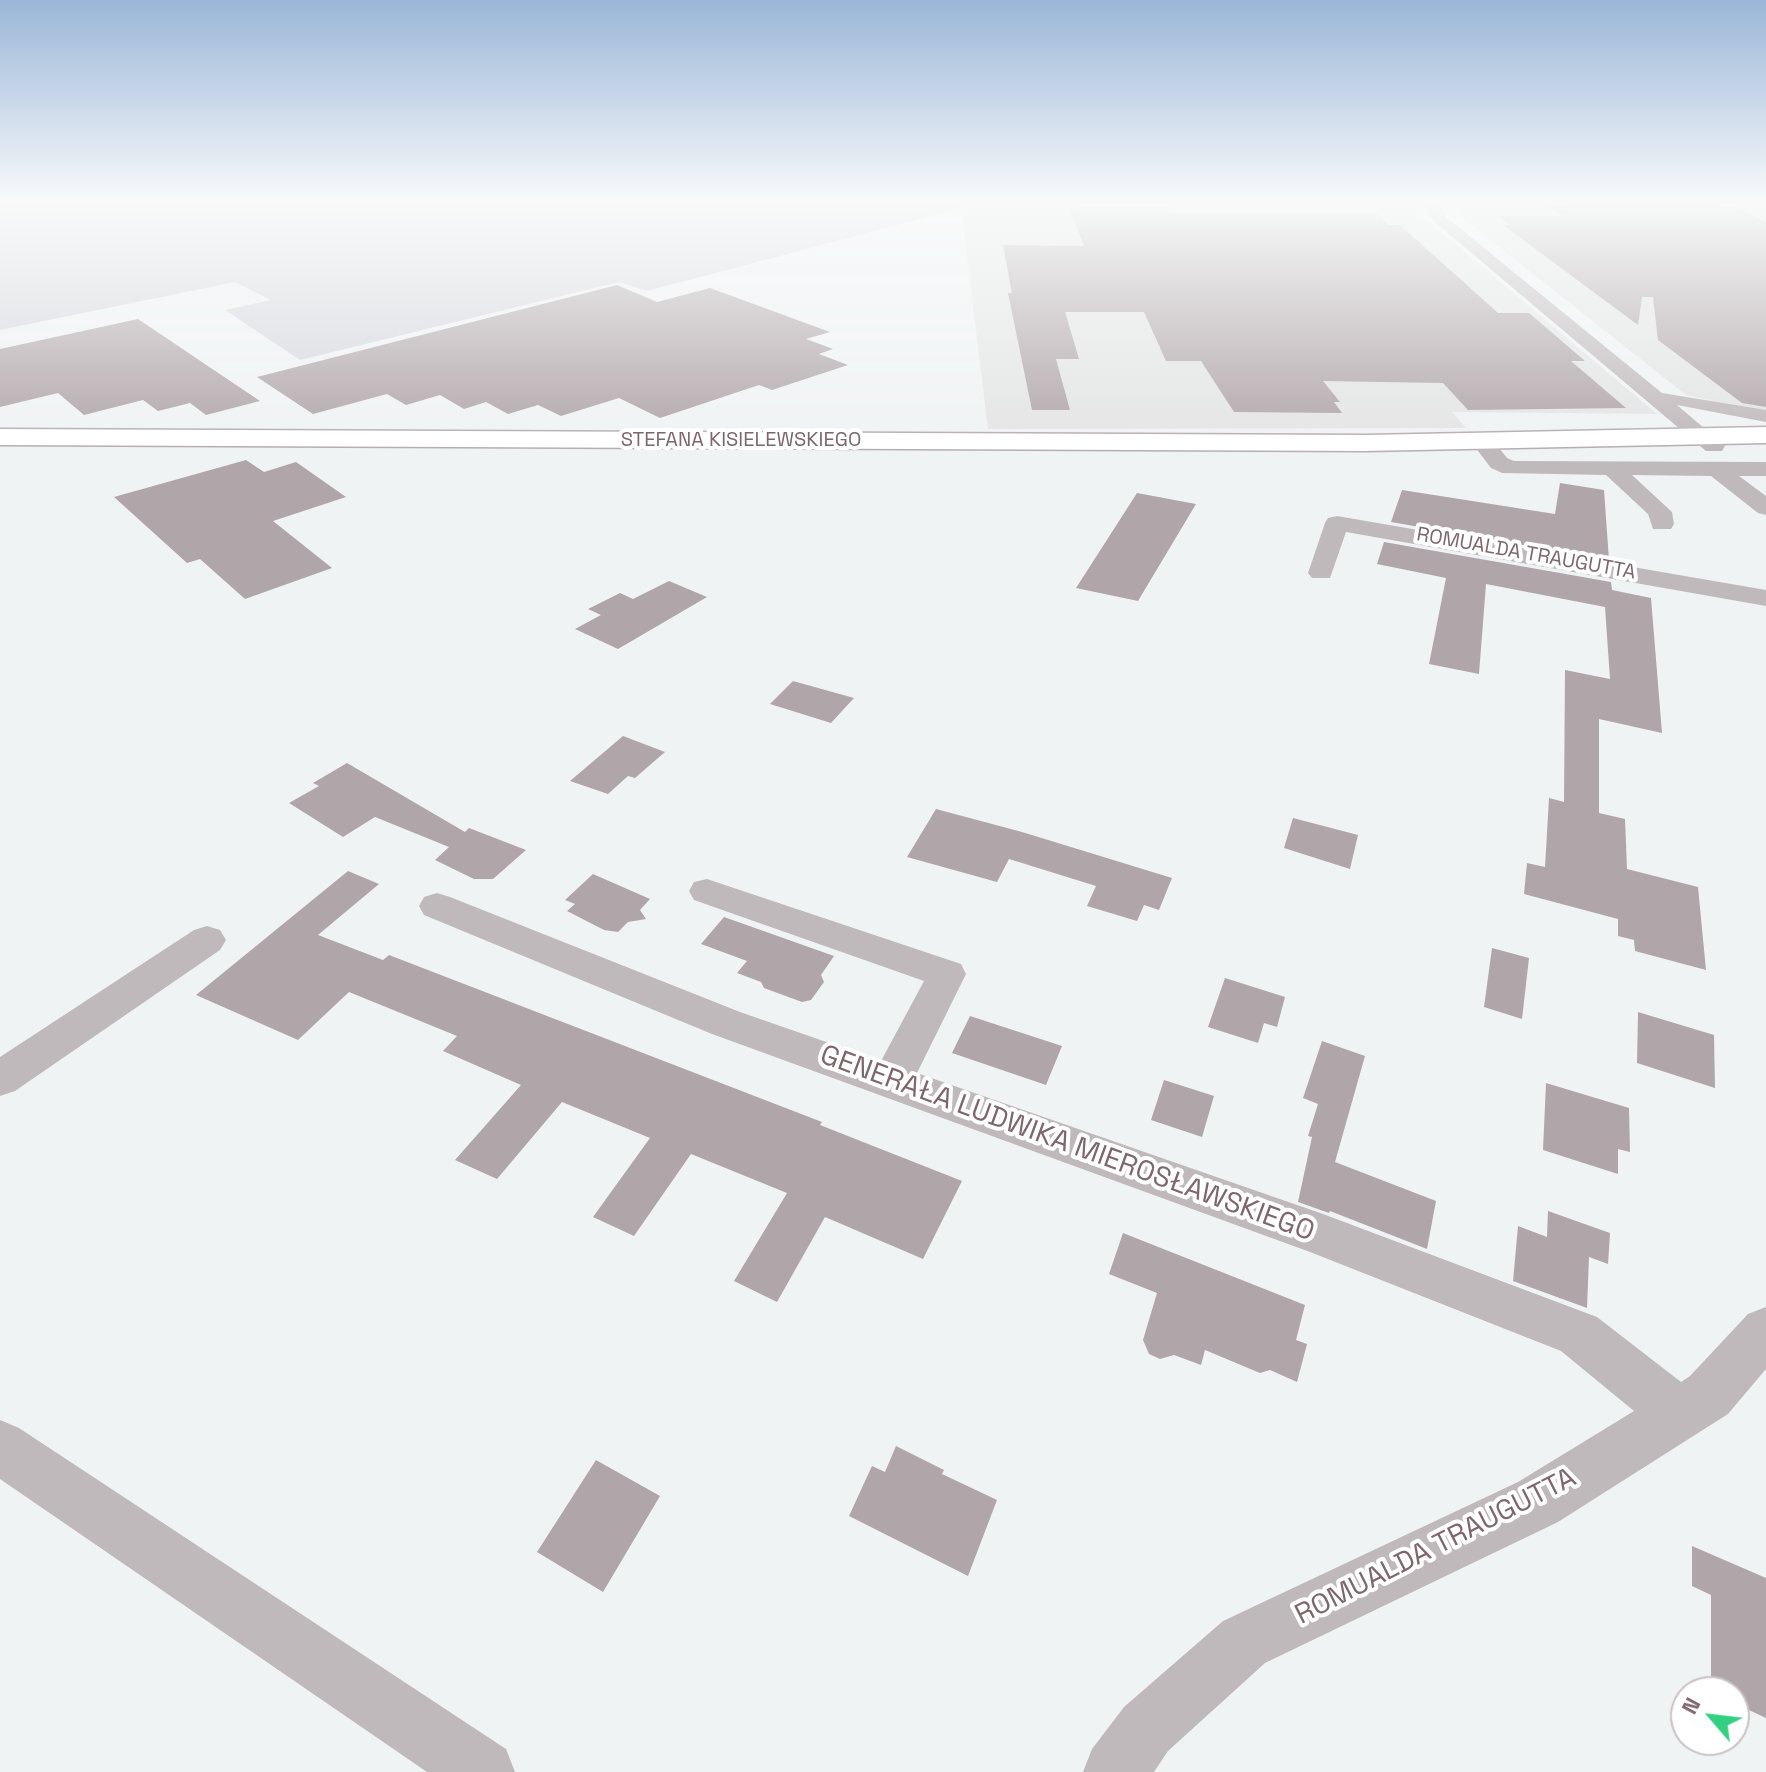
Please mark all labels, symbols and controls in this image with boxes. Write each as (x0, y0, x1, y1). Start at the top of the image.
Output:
street label: STEFANA KISIELEWSKIEGO (621, 429, 861, 453)
street label: ROMUALDA TRAUGUTTA (1415, 523, 1637, 585)
street label: GENERAŁA LUDWIKA MIEROSŁAWSKIEGO (815, 1039, 1319, 1249)
street label: ROMUALDA TRAUGUTTA (1290, 1462, 1582, 1632)
north arrow (1670, 1676, 1750, 1756)
text: N (1675, 1693, 1706, 1719)

